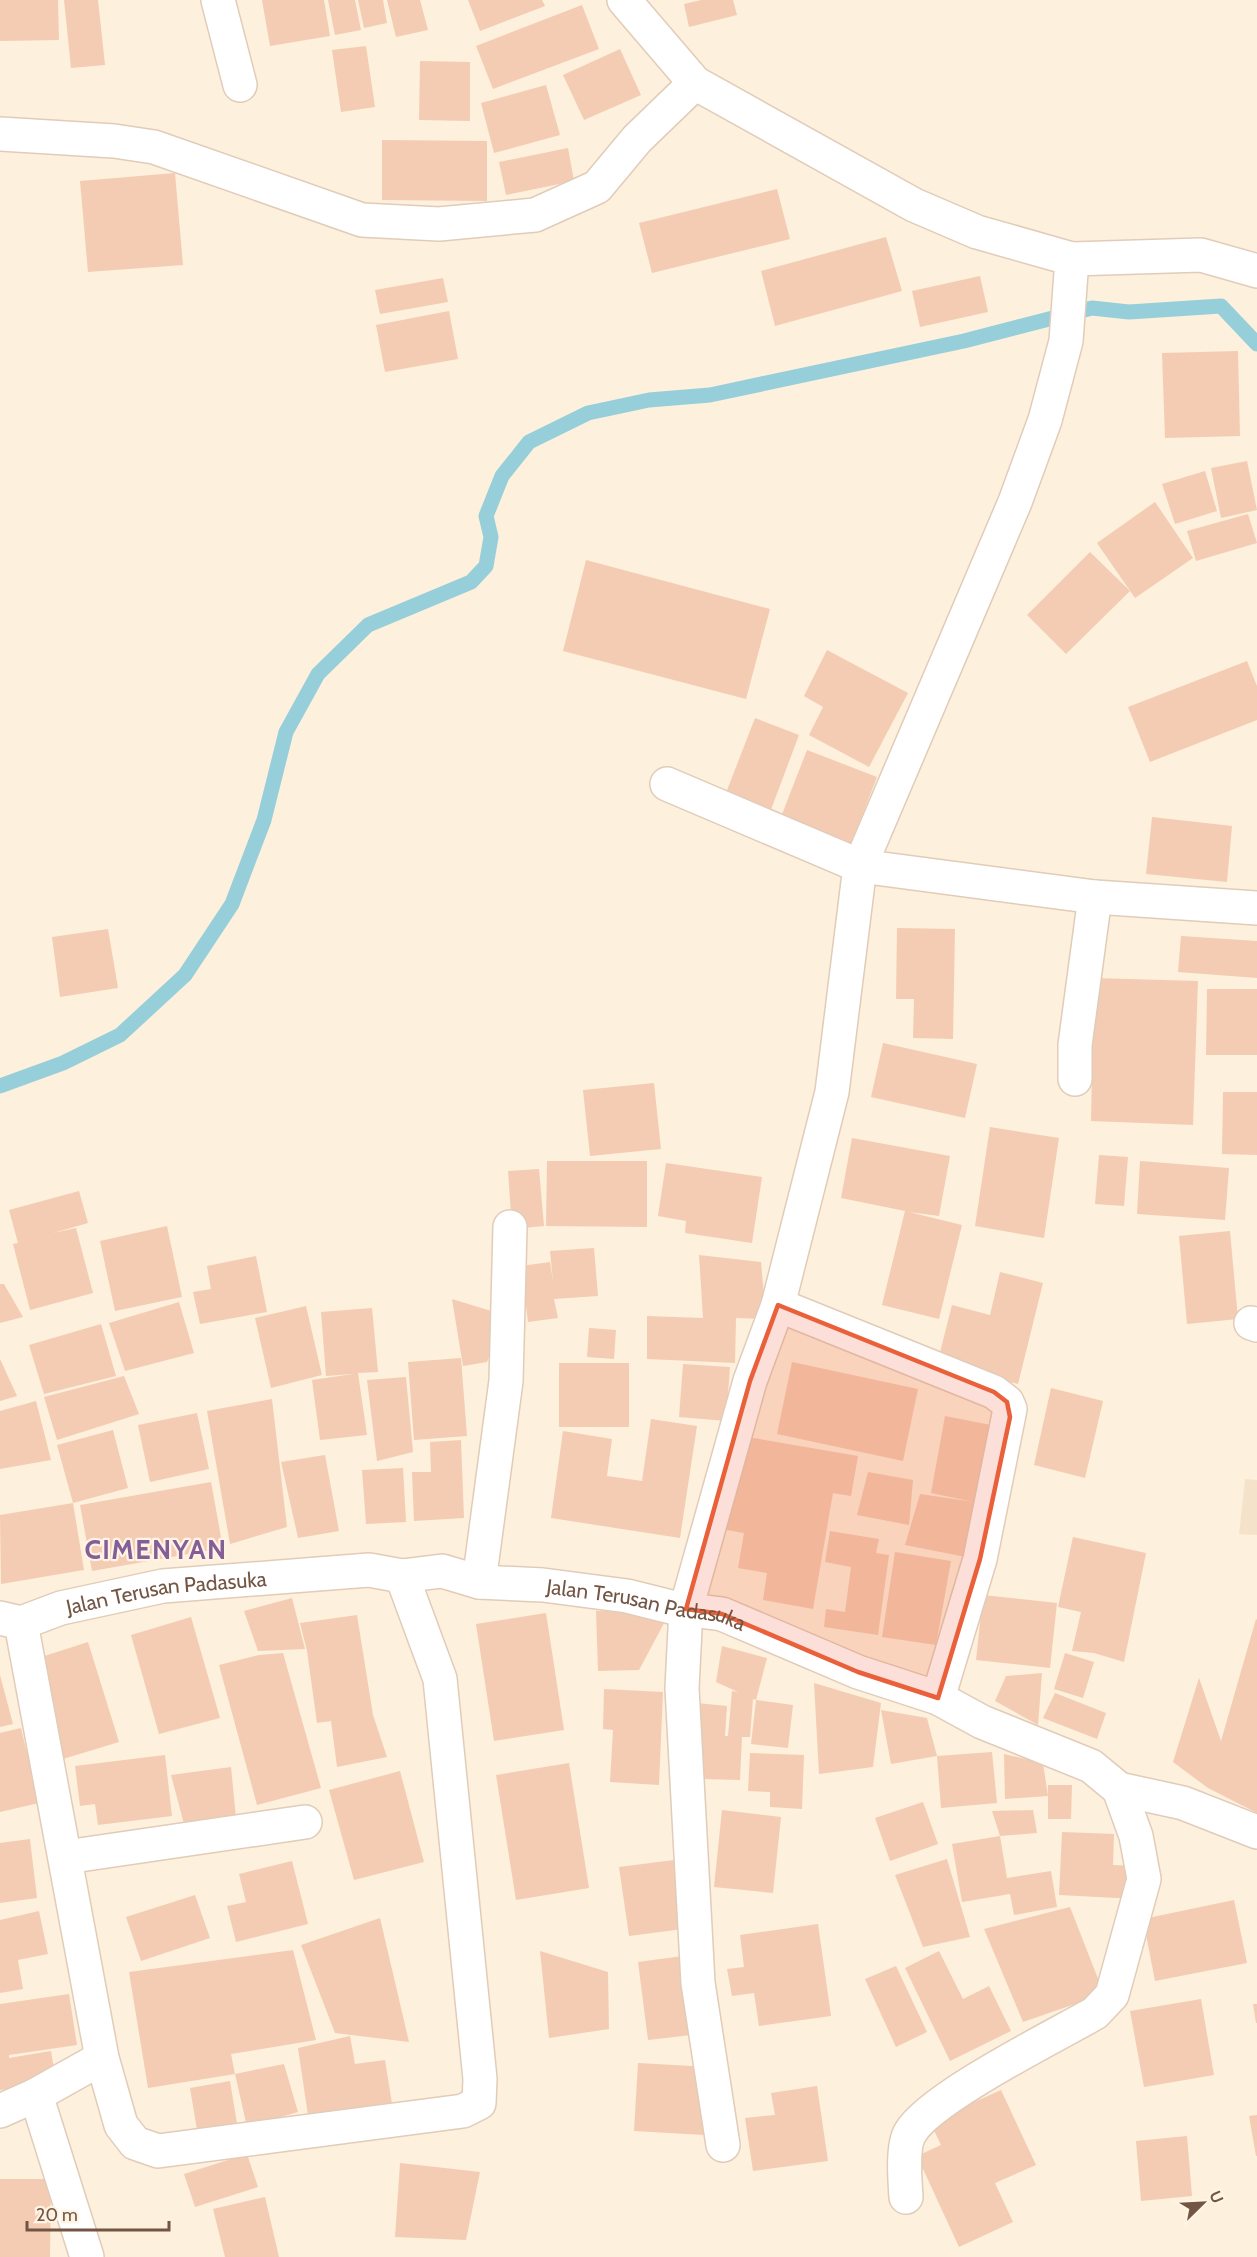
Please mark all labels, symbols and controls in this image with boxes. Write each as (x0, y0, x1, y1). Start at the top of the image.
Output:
district label: CIMENYAN (84, 1533, 228, 1566)
street label: Jalan Terusan Padasuka (63, 1566, 267, 1619)
street label: Jalan Terusan Padasuka (544, 1573, 750, 1635)
north arrow (1173, 2173, 1233, 2233)
text: U (1205, 2188, 1227, 2206)
scale bar (27, 2194, 170, 2232)
text: 20 m (36, 2204, 78, 2226)

